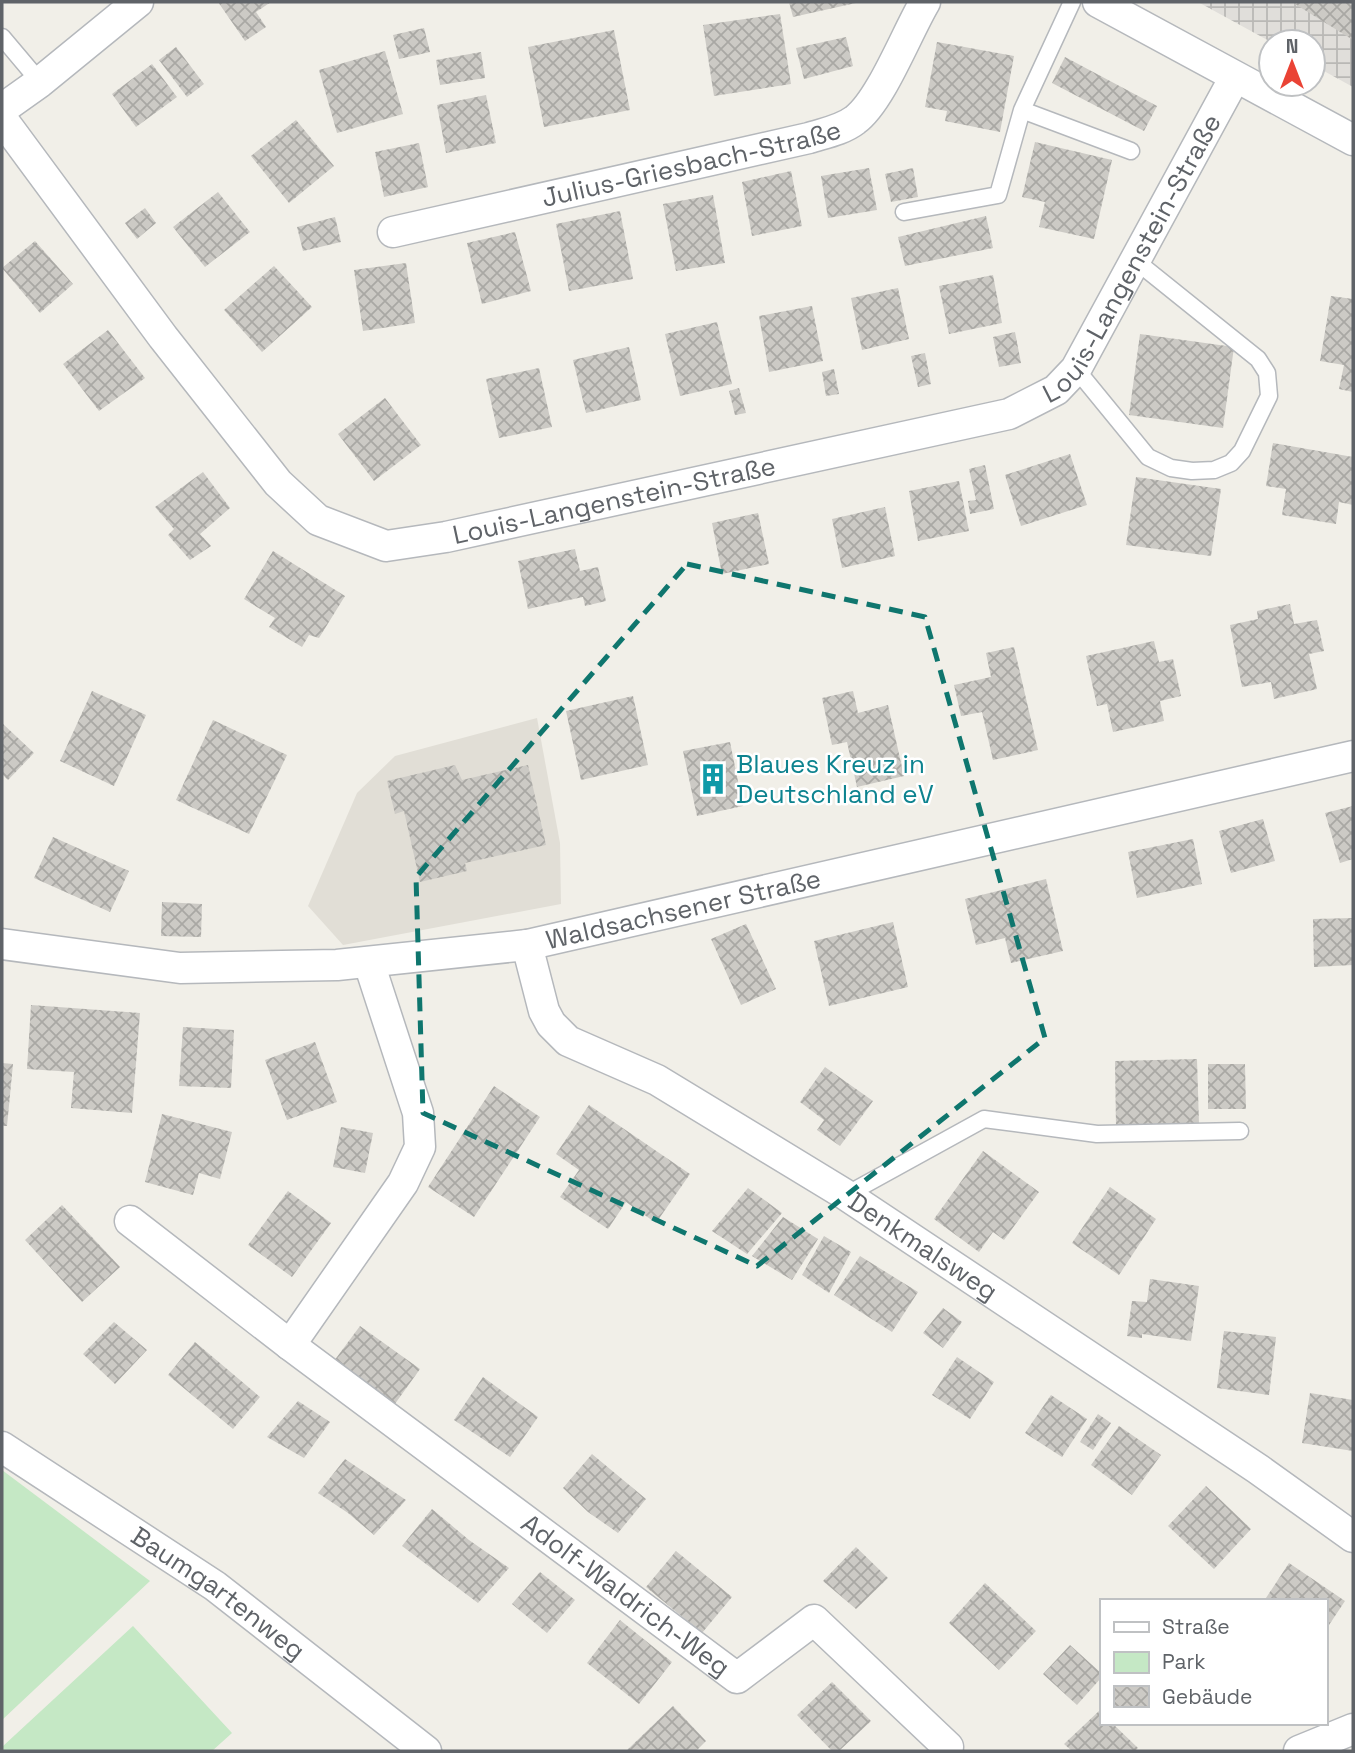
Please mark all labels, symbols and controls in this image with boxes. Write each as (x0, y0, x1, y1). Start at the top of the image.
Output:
north arrow (1257, 28, 1327, 98)
text: N (1286, 34, 1298, 59)
street label: Louis-Langenstein-Straße (1037, 108, 1229, 411)
street label: Julius-Griesbach-Straße (538, 112, 846, 215)
street label: Louis-Langenstein-Straße (450, 448, 779, 552)
place label: Blaues Kreuz in Deutschland eV (736, 747, 934, 811)
building icon: Blaues Kreuz in Deutschland eV (696, 762, 730, 796)
street label: Waldsachsener Straße (542, 861, 824, 957)
street label: Denkmalsweg (842, 1184, 1004, 1308)
street label: Adolf-Waldrich-Weg (514, 1506, 737, 1684)
street label: Baumgartenweg (125, 1519, 312, 1667)
legend (1100, 1599, 1327, 1725)
text: Straße (1162, 1613, 1230, 1640)
text: Park (1162, 1648, 1206, 1675)
text: Gebäude (1162, 1683, 1252, 1710)

